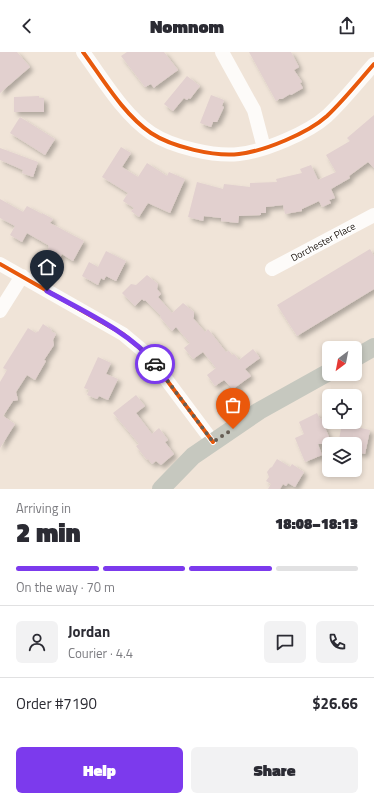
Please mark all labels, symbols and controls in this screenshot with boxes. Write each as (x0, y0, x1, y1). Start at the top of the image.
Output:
text: Nomnom (150, 13, 224, 40)
icon: back (16, 15, 38, 37)
icon: share (336, 15, 358, 37)
street label: Dorchester Place (288, 219, 358, 265)
pin (30, 250, 64, 291)
icon: home (36, 256, 58, 278)
north arrow (322, 341, 362, 381)
map controls (322, 341, 362, 477)
courier (135, 344, 175, 384)
icon: car (144, 353, 166, 375)
pin (216, 388, 250, 429)
button: locate (322, 389, 362, 429)
icon: bag (222, 394, 244, 416)
button: layers (322, 437, 362, 477)
text: Arriving in (16, 498, 71, 518)
text: 18:08–18:13 (275, 512, 358, 535)
text: 2 min (16, 513, 81, 552)
text: On the way · 70 m (16, 577, 115, 597)
text: Jordan (68, 620, 110, 643)
button: person (16, 621, 58, 663)
button: chat (264, 621, 306, 663)
button: phone (316, 621, 358, 663)
text: Courier · 4.4 (68, 643, 133, 663)
text: Order #7190 (16, 692, 97, 715)
text: $26.66 (312, 692, 358, 715)
button: Help (16, 747, 183, 793)
button: Share (191, 747, 358, 793)

